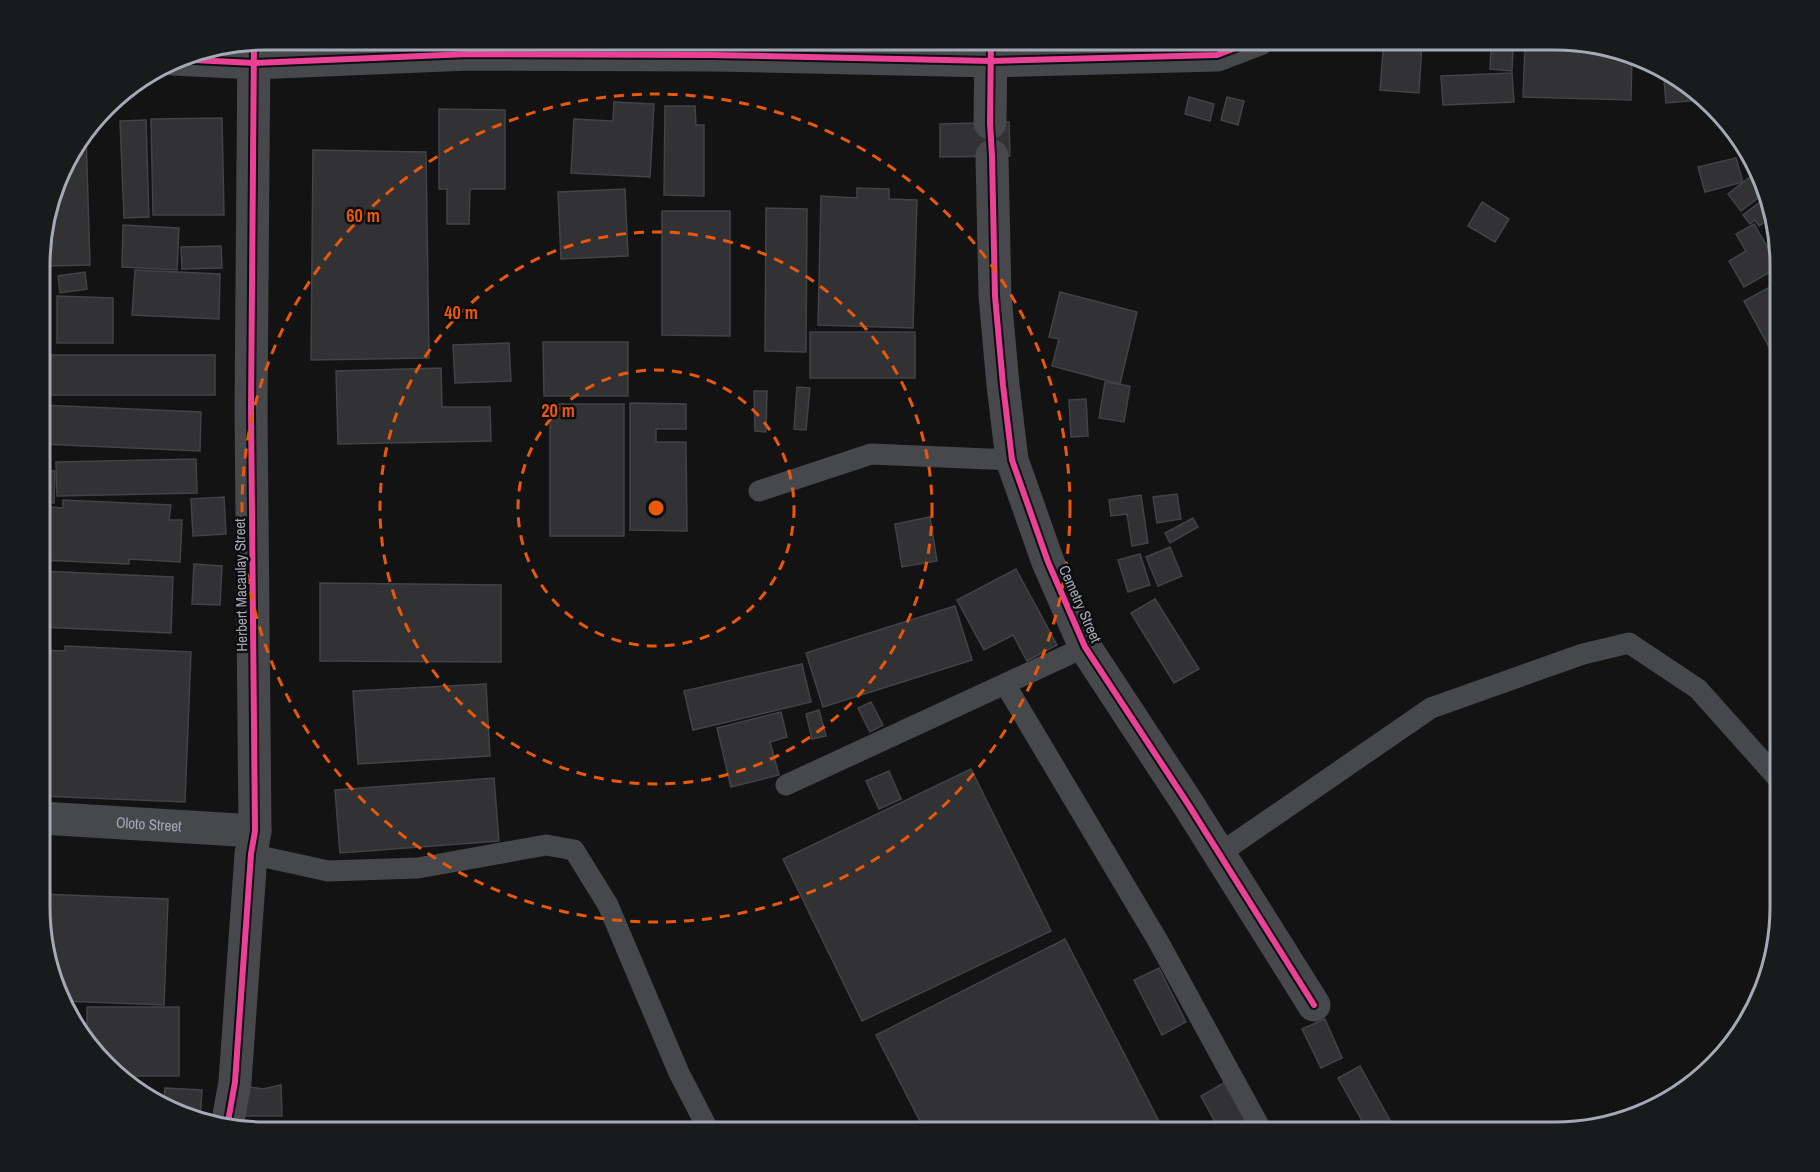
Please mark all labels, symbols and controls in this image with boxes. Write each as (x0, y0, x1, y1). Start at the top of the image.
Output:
text: 60 m (346, 203, 380, 228)
text: 40 m (444, 300, 478, 325)
text: 20 m (541, 398, 575, 423)
centre of rings (646, 498, 666, 518)
street label: Herbert Macaulay Street (229, 518, 252, 652)
street label: Cemetry Street (1054, 562, 1107, 646)
street label: Oloto Street (115, 812, 183, 837)

